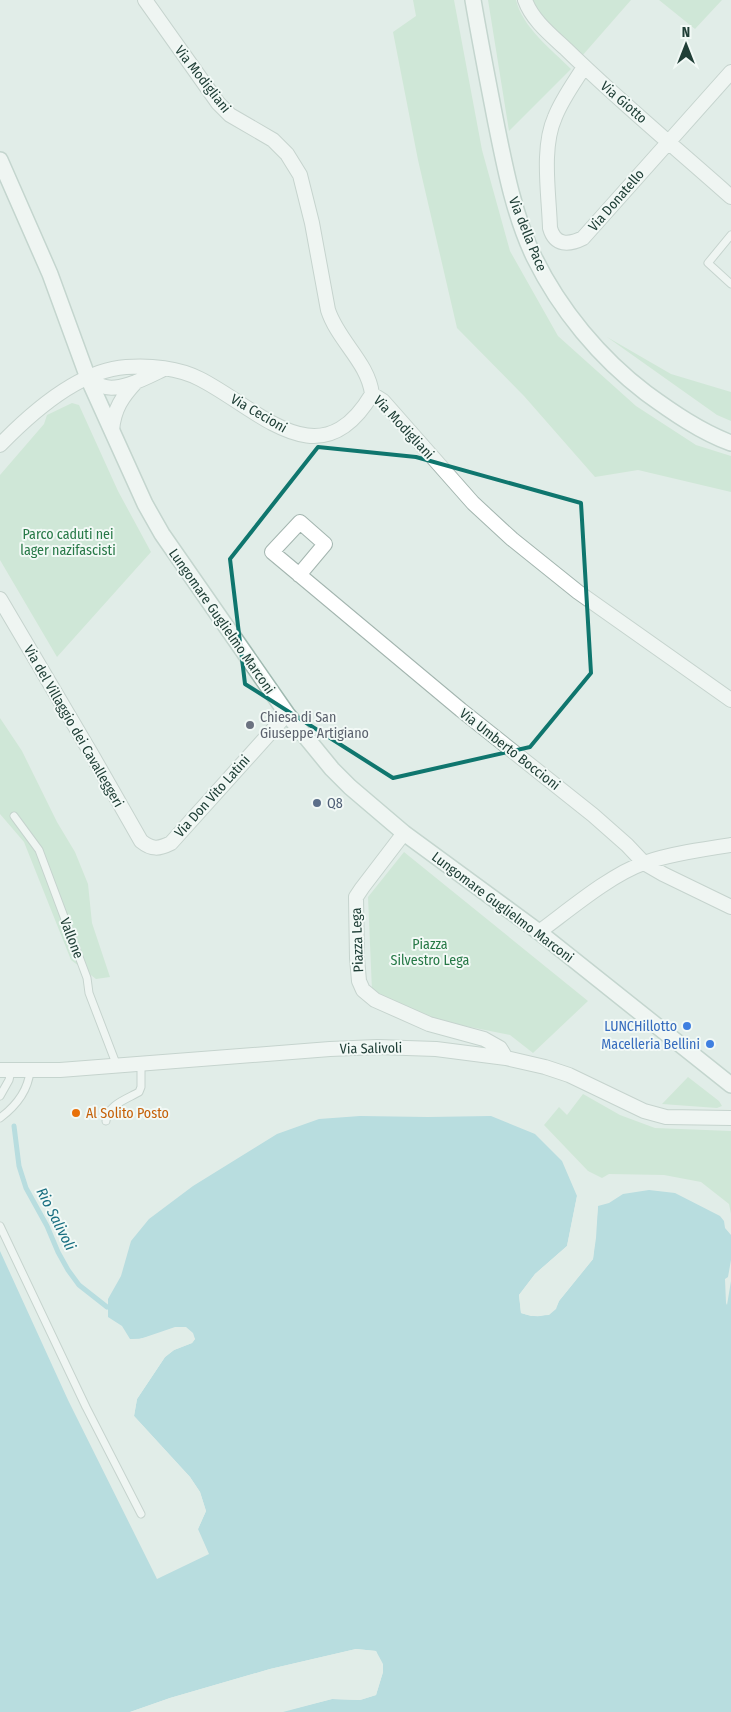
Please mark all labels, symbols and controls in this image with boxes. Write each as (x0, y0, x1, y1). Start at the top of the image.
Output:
north arrow (661, 20, 711, 70)
text: N (682, 24, 690, 41)
street label: Via Modigliani (171, 42, 234, 116)
street label: Via Giotto (597, 78, 650, 127)
street label: Via Donatello (585, 166, 648, 235)
street label: Via della Pace (505, 194, 550, 274)
street label: Via Cecioni (228, 390, 290, 436)
street label: Via Modigliani (370, 392, 437, 463)
park label: Parco caduti nei lager nazifascisti (20, 526, 116, 559)
street label: Lungomare Guglielmo Marconi (165, 545, 278, 697)
street label: Via del Villaggio dei Cavalleggeri (20, 642, 127, 810)
street label: Via Umberto Boccioni (456, 705, 563, 794)
place label: Chiesa di San Giuseppe Artigiano (260, 709, 369, 742)
marker: Chiesa di San Giuseppe Artigiano (244, 719, 256, 731)
street label: Via Don Vito Latini (171, 752, 254, 841)
place label: Q8 (327, 795, 343, 812)
marker: Q8 (311, 797, 323, 809)
street label: Lungomare Guglielmo Marconi (428, 848, 577, 966)
street label: Piazza Lega (348, 907, 367, 973)
street label: Vallone (56, 915, 87, 961)
park label: Piazza Silvestro Lega (391, 936, 470, 969)
place label: LUNCHillotto (604, 1018, 677, 1035)
marker: LUNCHillotto (681, 1020, 693, 1032)
place label: Macelleria Bellini (601, 1036, 700, 1053)
marker: Macelleria Bellini (704, 1038, 716, 1050)
street label: Via Salivoli (340, 1039, 402, 1058)
place label: Al Solito Posto (86, 1105, 169, 1122)
marker: Al Solito Posto (70, 1107, 82, 1119)
water label: Rio Salivoli (32, 1185, 80, 1254)

